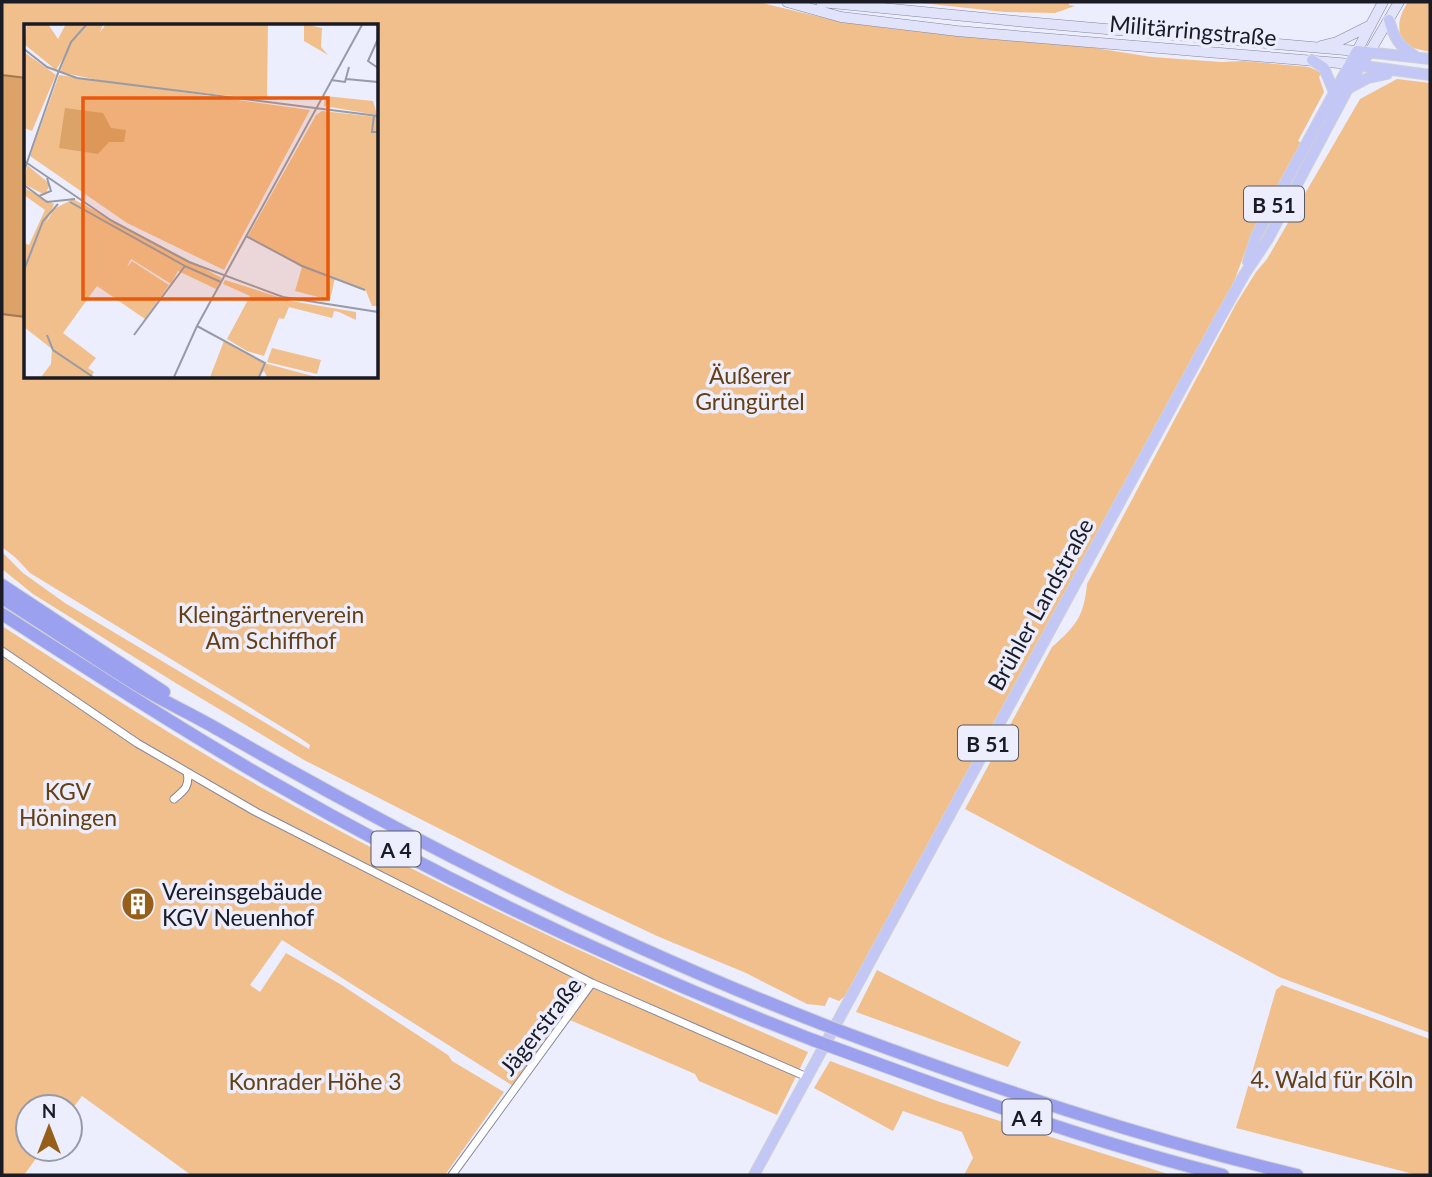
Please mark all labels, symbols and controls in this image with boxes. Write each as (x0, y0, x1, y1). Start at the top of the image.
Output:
street label: Militärringstraße (1108, 9, 1278, 51)
inset map (24, 24, 378, 378)
road number: B 51 (1244, 186, 1304, 222)
park label: Äußerer Grüngürtel (695, 361, 805, 415)
street label: Brühler Landstraße (981, 513, 1099, 695)
park label: Kleingärtnerverein Am Schiffhof (178, 600, 364, 654)
road number: B 51 (958, 726, 1018, 760)
park label: KGV Höningen (19, 777, 117, 831)
road number: A 4 (372, 832, 420, 866)
place label: Vereinsgebäude KGV Neuenhof (162, 877, 322, 931)
building icon: Vereinsgebäude KGV Neuenhof (119, 885, 157, 923)
street label: Jägerstraße (493, 972, 587, 1080)
park label: 4. Wald für Köln (1251, 1065, 1413, 1093)
park label: Konrader Höhe 3 (228, 1067, 402, 1095)
north arrow (14, 1093, 84, 1163)
text: N (42, 1099, 56, 1122)
road number: A 4 (1002, 1100, 1052, 1134)

